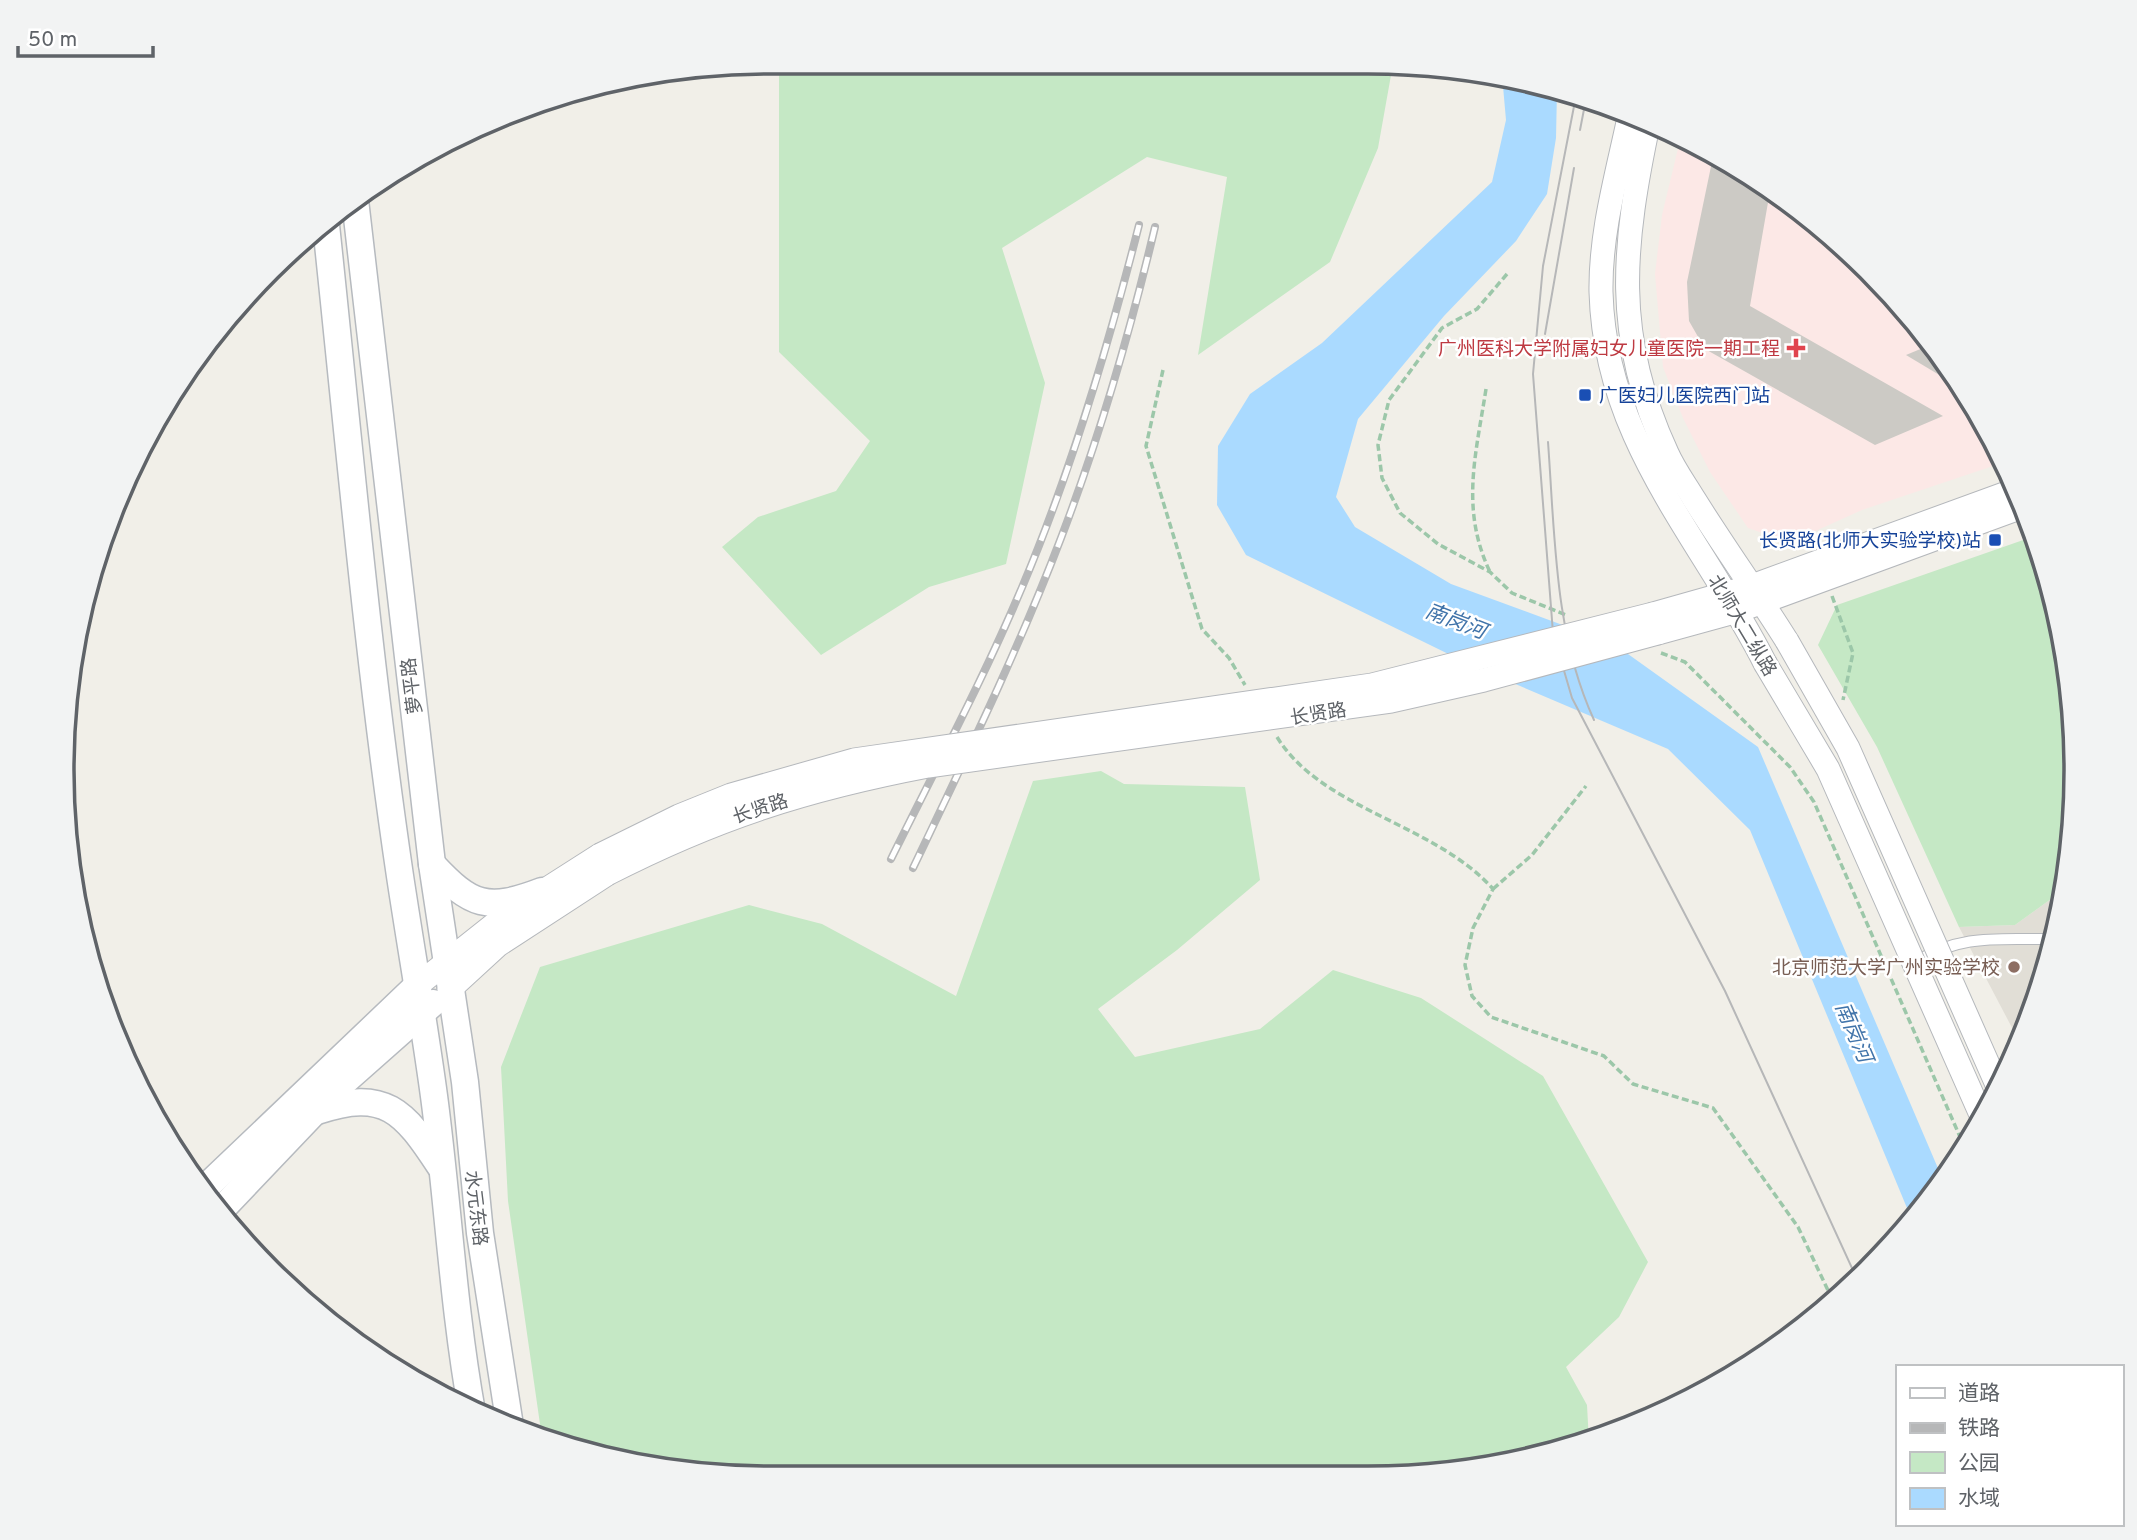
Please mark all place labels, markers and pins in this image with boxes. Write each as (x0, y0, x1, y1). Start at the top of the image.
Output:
place label: 广州医科大学附属妇女儿童医院一期工程 (1438, 338, 1780, 362)
marker: 广州医科大学附属妇女儿童医院一期工程 (1786, 338, 1806, 358)
place label: 广医妇儿医院西门站 (1599, 385, 1770, 409)
marker: 广医妇儿医院西门站 (1577, 387, 1593, 403)
place label: 长贤路(北师大实验学校)站 (1759, 530, 1981, 554)
marker: 长贤路(北师大实验学校)站 (1987, 532, 2003, 548)
place label: 北京师范大学广州实验学校 (1772, 957, 2000, 981)
marker: 北京师范大学广州实验学校 (2006, 959, 2022, 975)

